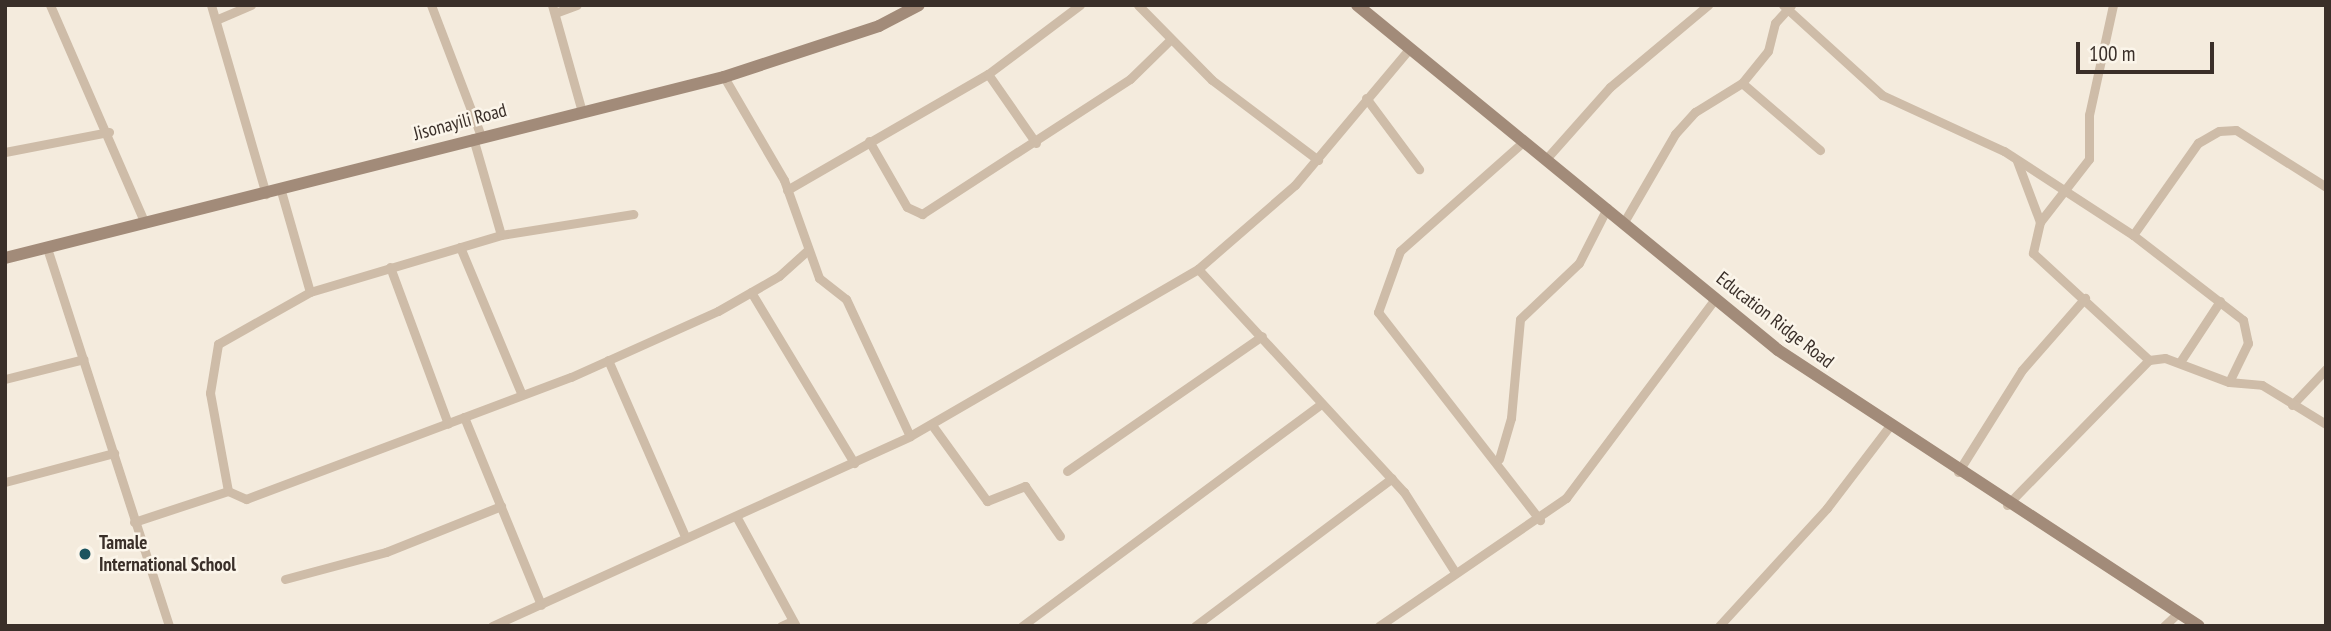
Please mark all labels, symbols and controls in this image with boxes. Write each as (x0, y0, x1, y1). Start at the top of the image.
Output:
scale bar (2079, 28, 2217, 72)
text: 100 m (2089, 40, 2135, 67)
street label: Jisonayili Road (411, 99, 509, 145)
street label: Education Ridge Road (1712, 267, 1838, 373)
place label: Tamale International School (99, 532, 236, 576)
marker: Tamale International School (77, 546, 93, 562)

